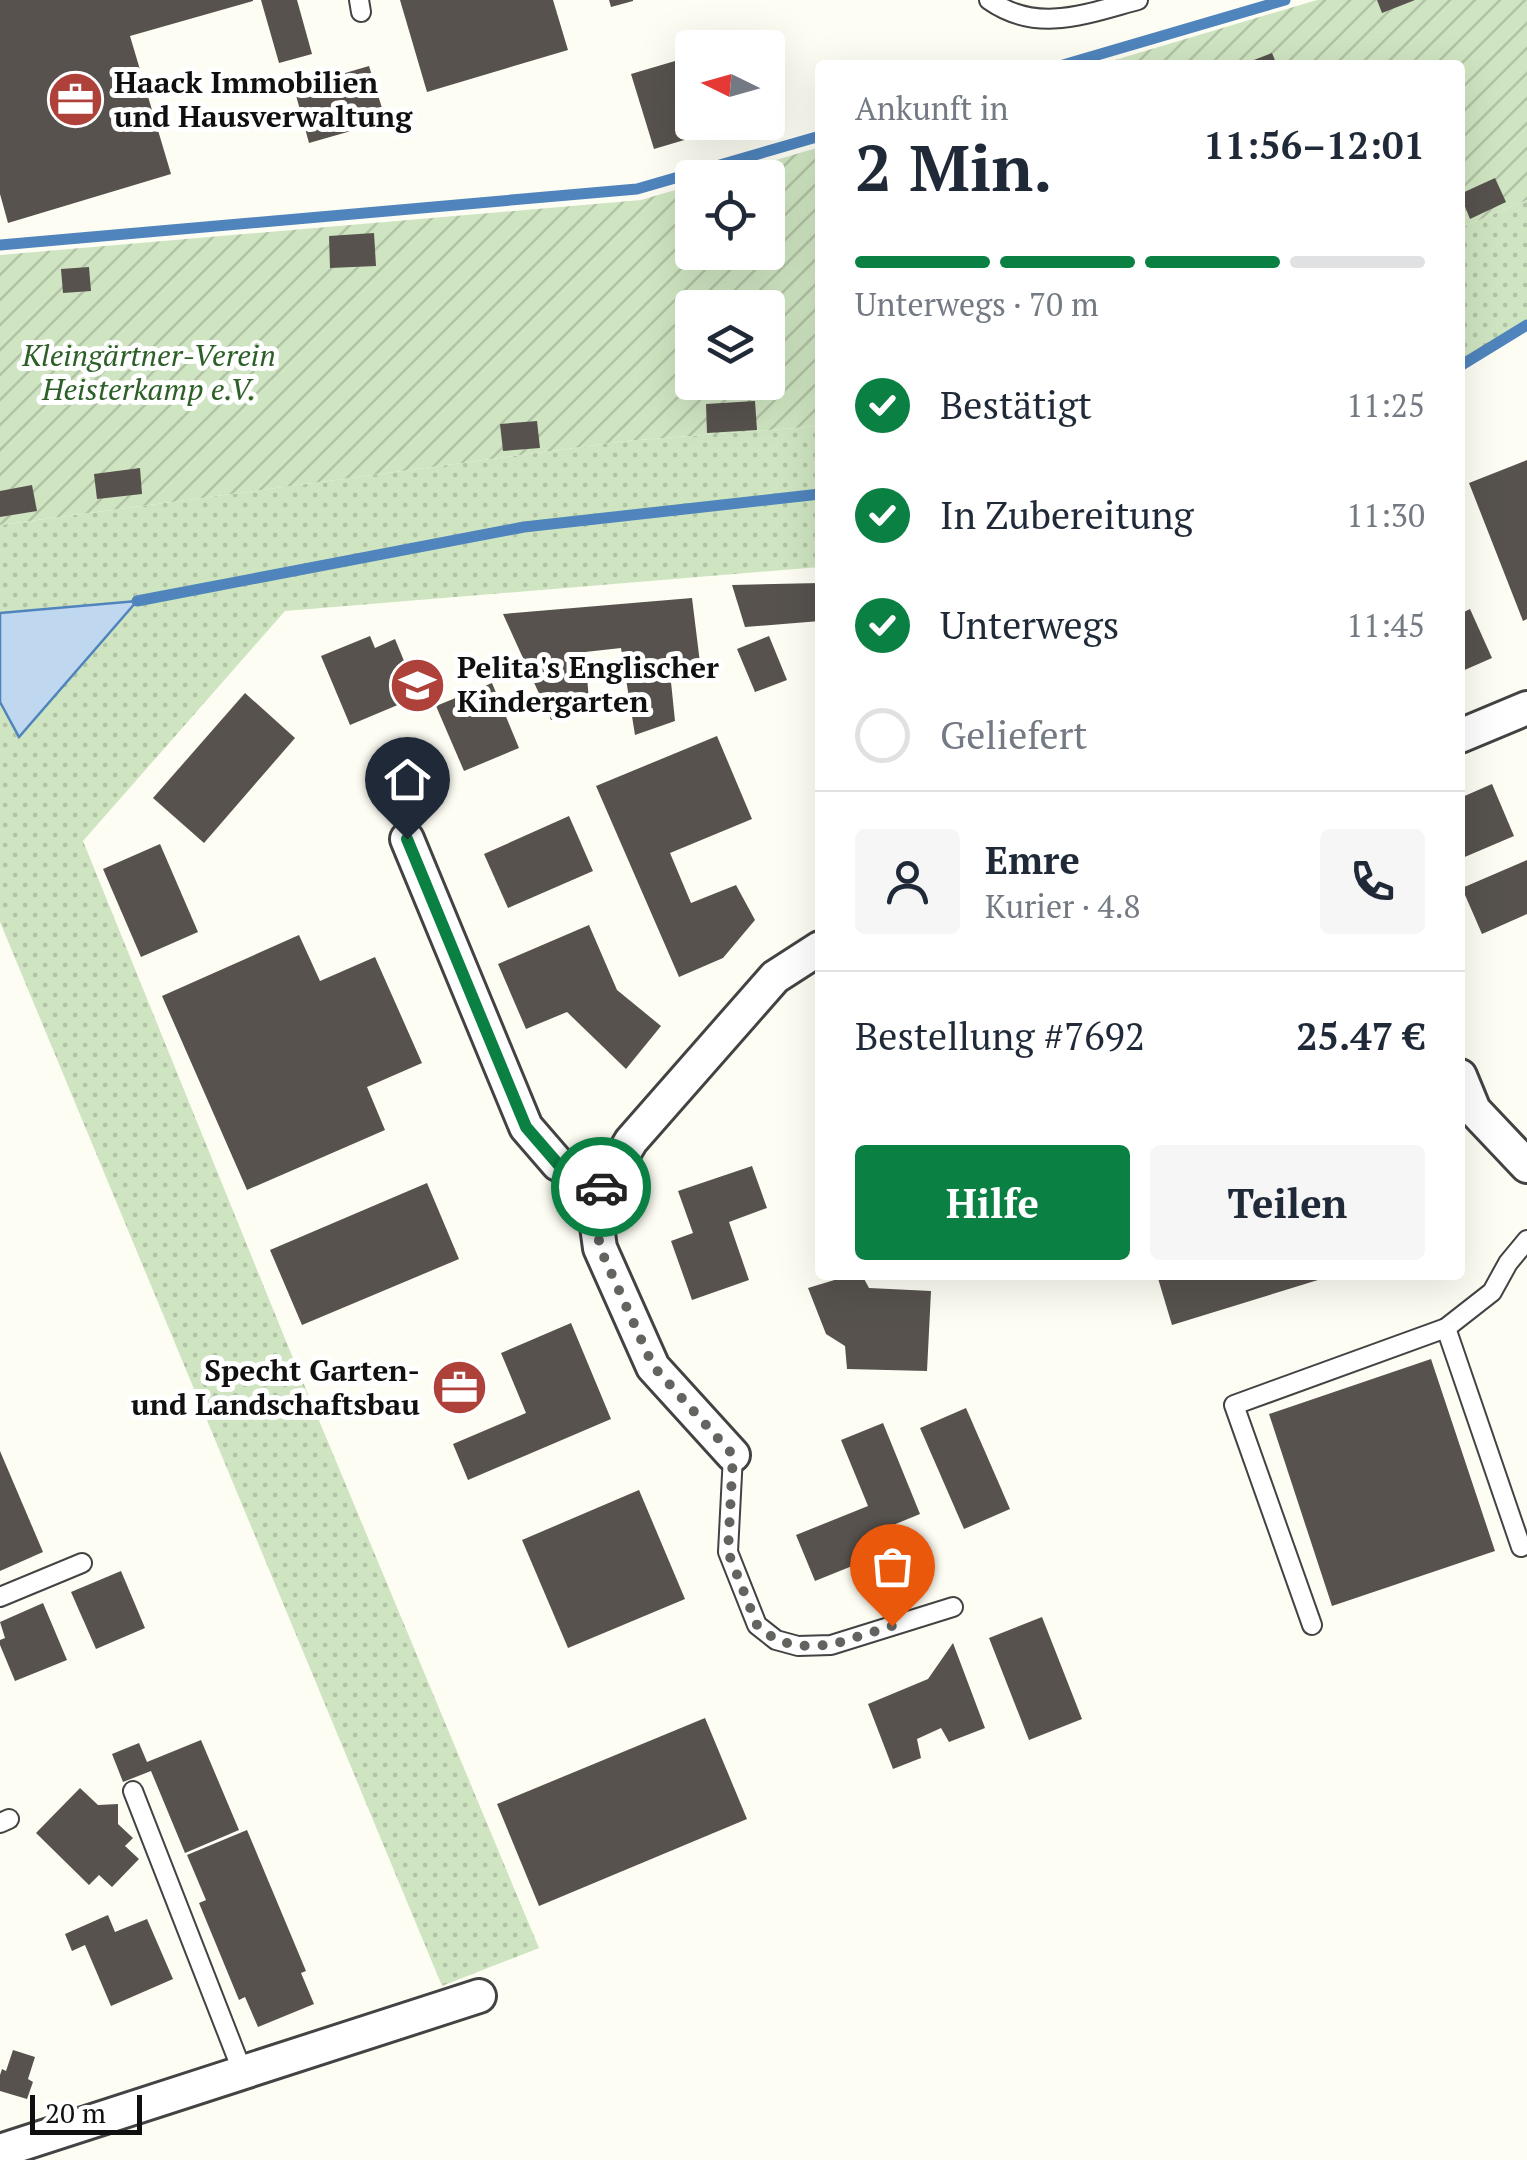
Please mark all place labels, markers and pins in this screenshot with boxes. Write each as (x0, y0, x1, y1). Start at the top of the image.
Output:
place label: Haack Immobilien und Hausverwaltung (114, 62, 413, 136)
office icon: Haack Immobilien und Hausverwaltung (45, 70, 105, 130)
place label: Pelita's Englischer Kindergarten (457, 647, 719, 721)
school or university icon: Pelita's Englischer Kindergarten (388, 655, 448, 715)
pin (365, 737, 450, 840)
place label: Specht Garten- und Landschaftsbau (131, 1350, 420, 1424)
office icon: Specht Garten- und Landschaftsbau (429, 1358, 489, 1418)
pin (850, 1524, 935, 1627)

